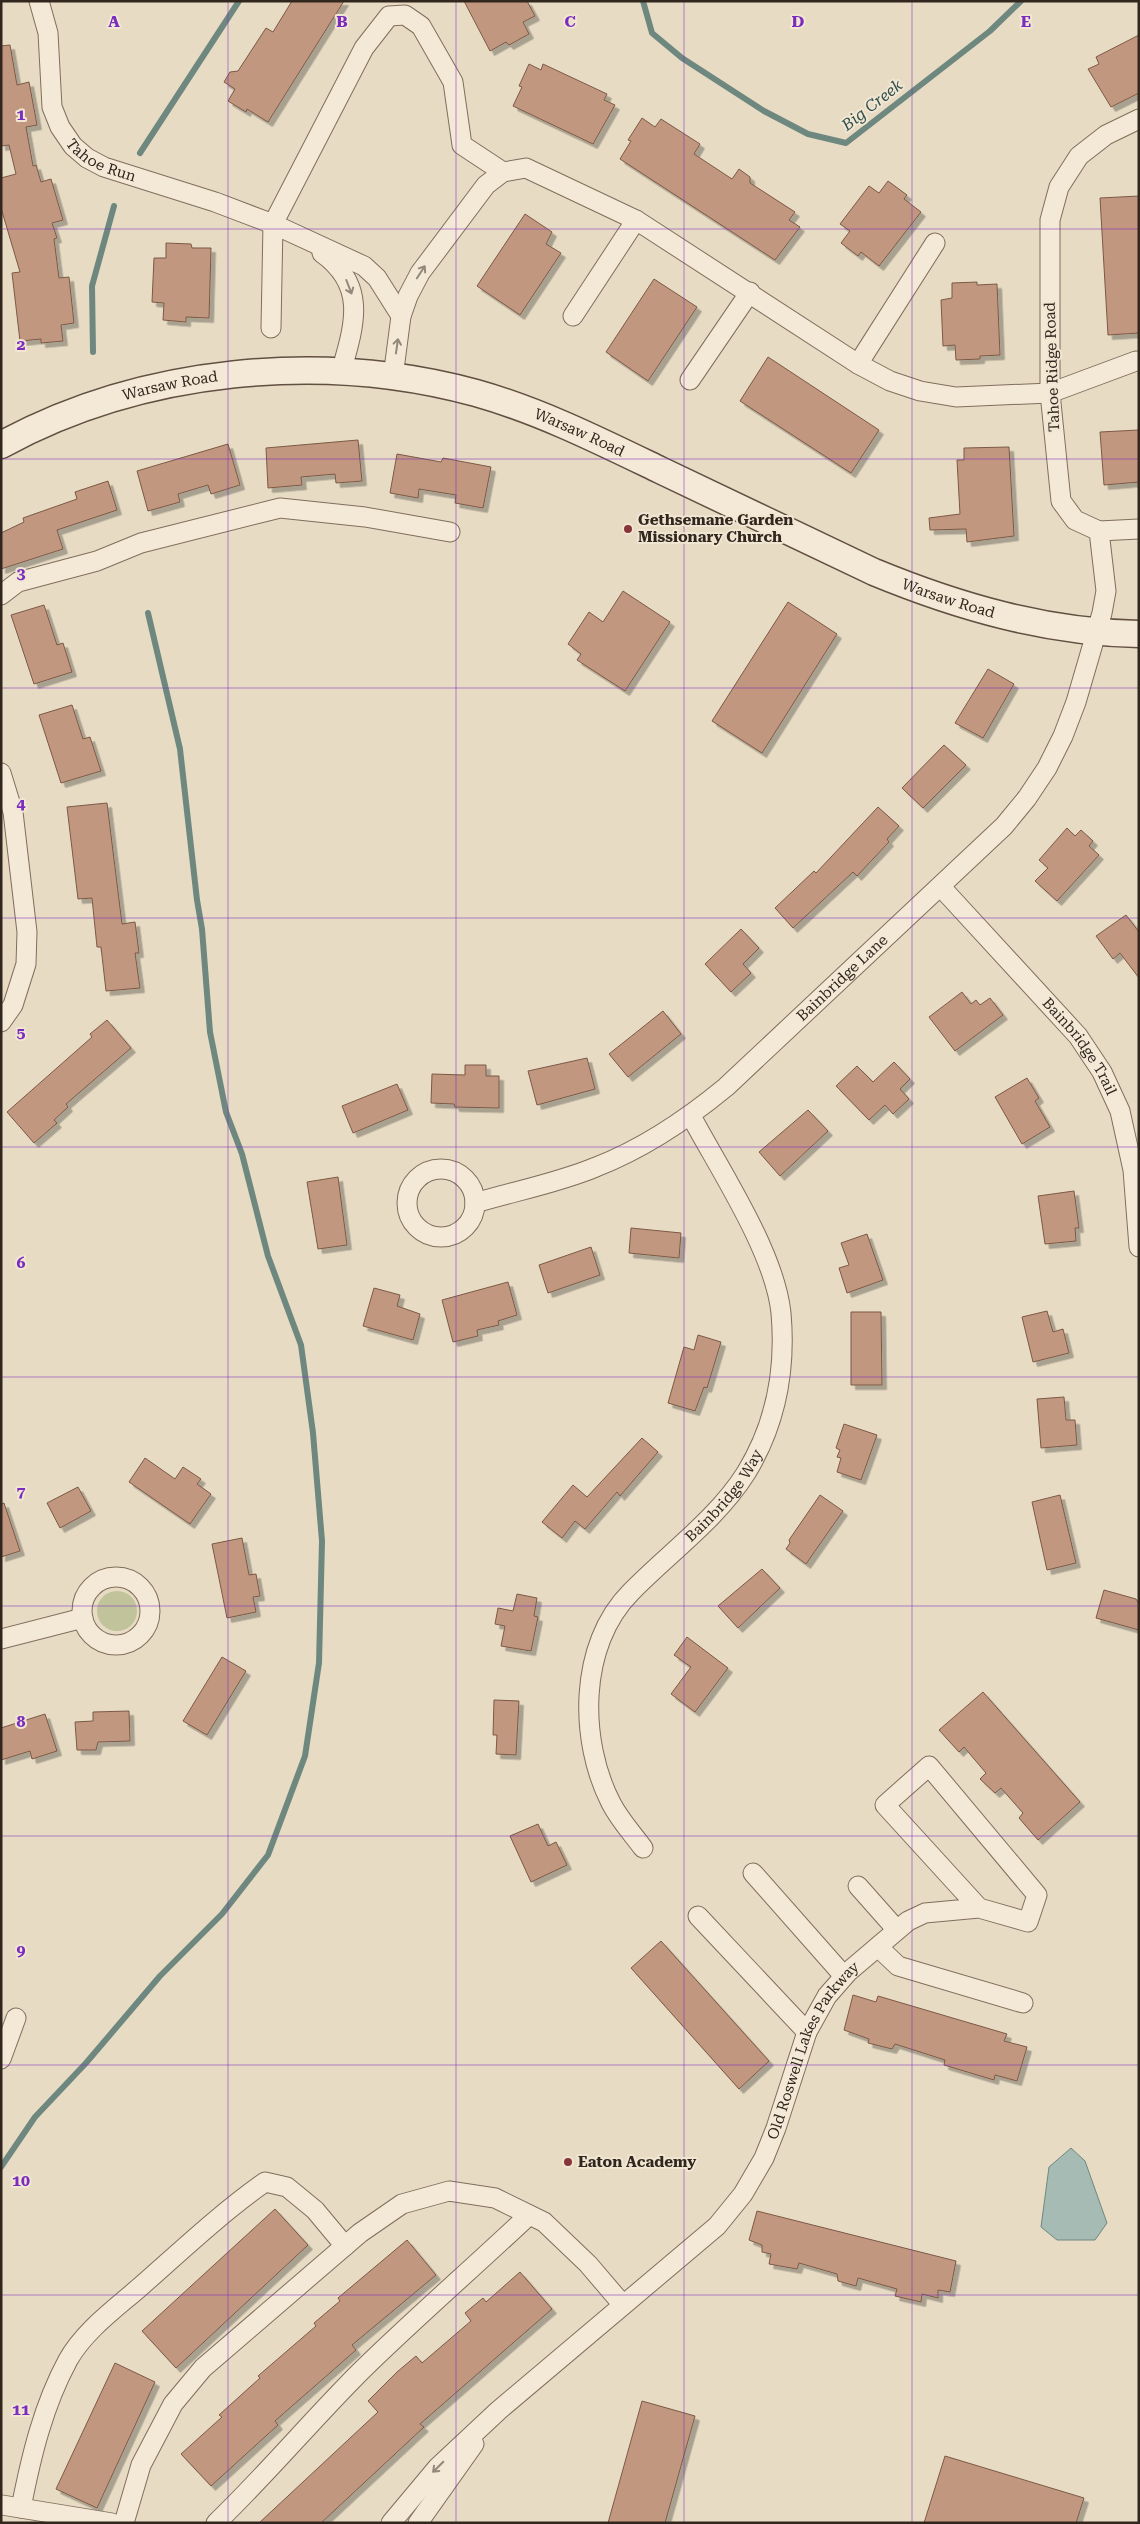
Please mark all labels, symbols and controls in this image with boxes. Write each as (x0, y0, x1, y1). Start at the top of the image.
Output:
text: A (108, 12, 120, 31)
text: B (336, 12, 348, 31)
text: C (564, 12, 576, 31)
text: D (792, 12, 805, 31)
text: E (1021, 12, 1031, 31)
water label: Big Creek (837, 75, 906, 135)
text: 1 (17, 105, 26, 124)
street label: Tahoe Run (62, 135, 139, 186)
one-way arrow (417, 266, 427, 280)
one-way arrow (345, 279, 354, 295)
street label: Tahoe Ridge Road (1041, 301, 1063, 432)
text: 2 (17, 335, 26, 354)
one-way arrow (392, 339, 402, 355)
street label: Warsaw Road (120, 367, 219, 404)
street label: Warsaw Road (532, 405, 628, 461)
place label: Gethsemane Garden Missionary Church (638, 511, 793, 546)
marker: Gethsemane Garden Missionary Church (622, 523, 634, 535)
text: 3 (17, 564, 26, 583)
street label: Warsaw Road (899, 575, 997, 622)
text: 4 (17, 794, 26, 813)
street label: Bainbridge Lane (793, 931, 892, 1025)
street label: Bainbridge Trail (1038, 994, 1121, 1098)
text: 5 (17, 1023, 26, 1042)
text: 6 (17, 1253, 26, 1272)
street label: Bainbridge Way (682, 1446, 766, 1546)
text: 7 (17, 1482, 26, 1501)
text: 8 (17, 1712, 26, 1731)
text: 9 (17, 1941, 26, 1960)
street label: Old Roswell Lakes Parkway (763, 1958, 863, 2142)
place label: Eaton Academy (578, 2153, 696, 2171)
marker: Eaton Academy (562, 2156, 574, 2168)
text: 10 (12, 2171, 30, 2190)
text: 11 (12, 2400, 30, 2419)
one-way arrow (432, 2461, 444, 2473)

